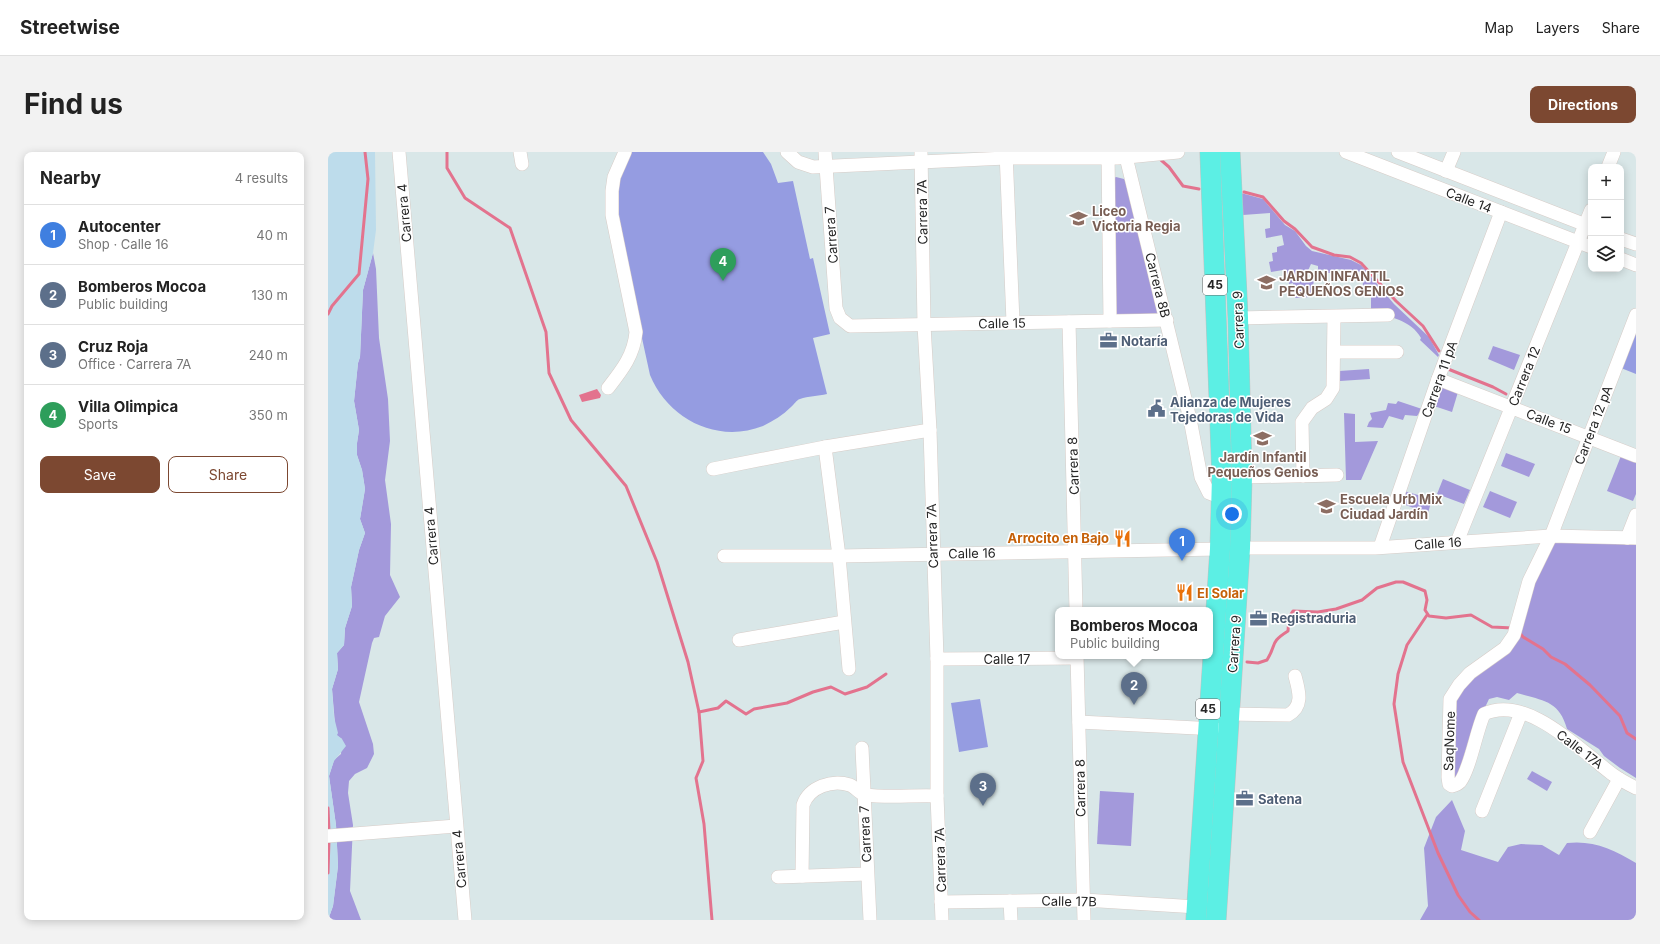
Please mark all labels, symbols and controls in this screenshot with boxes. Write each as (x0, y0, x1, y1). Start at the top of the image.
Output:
text: Streetwise (20, 16, 120, 39)
text: Map (1485, 19, 1514, 36)
text: Layers (1536, 19, 1580, 36)
text: Share (1602, 19, 1640, 36)
button: Directions (1530, 86, 1636, 123)
text: Find us (24, 87, 123, 121)
map controls (1588, 164, 1624, 272)
button: + (1588, 164, 1624, 200)
text: Nearby (40, 168, 101, 188)
text: 4 results (235, 170, 288, 186)
street label: Carrera 7A (913, 179, 931, 245)
street label: Carrera 4 (393, 183, 415, 243)
street label: Calle 14 (1444, 184, 1494, 216)
button: − (1588, 200, 1624, 236)
place label: Liceo Victoria Regia (1092, 203, 1180, 234)
street label: Carrera 7 (821, 206, 841, 264)
school or university icon: Liceo Victoria Regia (1069, 208, 1089, 228)
text: Autocenter (78, 217, 161, 236)
text: 1 (50, 227, 56, 243)
text: 40 m (256, 227, 288, 243)
text: Shop · Calle 16 (78, 236, 169, 252)
button: layers (1588, 236, 1624, 272)
pin: 4 (710, 248, 736, 281)
street label: Carrera 8B (1142, 251, 1174, 319)
place label: JARDIN INFANTIL PEQUEÑOS GENIOS (1279, 268, 1404, 299)
school or university icon: JARDIN INFANTIL PEQUEÑOS GENIOS (1256, 273, 1276, 293)
road number: 45 (1203, 275, 1227, 295)
text: Bomberos Mocoa (78, 277, 206, 296)
text: 2 (49, 287, 57, 303)
text: 130 m (251, 287, 288, 303)
street label: Carrera 9 (1229, 291, 1247, 349)
text: Public building (78, 296, 168, 312)
street label: Calle 15 (978, 315, 1026, 331)
office icon: Notaría (1098, 331, 1118, 351)
place label: Notaría (1121, 333, 1168, 349)
text: Cruz Roja (78, 337, 148, 356)
street label: Carrera 11 pA (1418, 338, 1460, 420)
street label: Carrera 12 (1505, 344, 1543, 408)
text: 3 (49, 347, 57, 363)
text: 240 m (249, 347, 288, 363)
text: Office · Carrera 7A (78, 356, 191, 372)
street label: Carrera 12 pA (1571, 383, 1615, 467)
place label: Alianza de Mujeres Tejedoras de Vida (1170, 394, 1291, 425)
text: Villa Olimpica (78, 397, 178, 416)
public building icon: Alianza de Mujeres Tejedoras de Vida (1147, 399, 1167, 419)
street label: Calle 15 (1524, 405, 1574, 437)
text: 4 (49, 407, 57, 423)
text: 350 m (249, 407, 288, 423)
text: Sports (78, 416, 118, 432)
school or university icon: Jardín Infantil Pequeños Genios (1253, 428, 1273, 448)
street label: Carrera 8 (1064, 437, 1082, 495)
place label: Jardín Infantil Pequeños Genios (1208, 449, 1318, 480)
button: Save (40, 456, 160, 493)
button: Share (168, 456, 288, 493)
place label: Escuela Urb Mix Ciudad Jardín (1340, 491, 1443, 522)
school or university icon: Escuela Urb Mix Ciudad Jardín (1317, 496, 1337, 516)
street label: Carrera 7A (923, 503, 941, 569)
your location (1222, 504, 1242, 524)
street label: Carrera 4 (420, 506, 442, 566)
restaurant icon: Arrocito en Bajo (1112, 528, 1132, 548)
pin: 1 (1169, 528, 1195, 561)
place label: Arrocito en Bajo (1008, 530, 1109, 546)
street label: Calle 16 (1414, 533, 1462, 553)
street label: Calle 16 (948, 545, 996, 561)
restaurant icon: El Solar (1174, 583, 1194, 603)
place label: El Solar (1197, 585, 1245, 601)
popup (1055, 607, 1213, 659)
office icon: Registraduria (1248, 608, 1268, 628)
place label: Registraduria (1271, 610, 1356, 626)
street label: Carrera 9 (1224, 614, 1244, 674)
text: Bomberos Mocoa (1070, 616, 1198, 635)
text: Public building (1070, 635, 1160, 651)
street label: Calle 17 (984, 651, 1030, 667)
pin: 2 (1121, 672, 1147, 705)
road number: 45 (1196, 699, 1220, 719)
street label: SaqNome (1440, 711, 1458, 771)
street label: Calle 17A (1553, 726, 1607, 772)
street label: Carrera 8 (1071, 759, 1089, 817)
pin: 3 (970, 773, 996, 806)
office icon: Satena (1235, 789, 1255, 809)
place label: Satena (1258, 791, 1302, 807)
street label: Carrera 7 (856, 805, 874, 863)
street label: Carrera 7A (931, 827, 949, 893)
street label: Carrera 4 (448, 829, 470, 889)
street label: Calle 17B (1041, 893, 1097, 909)

